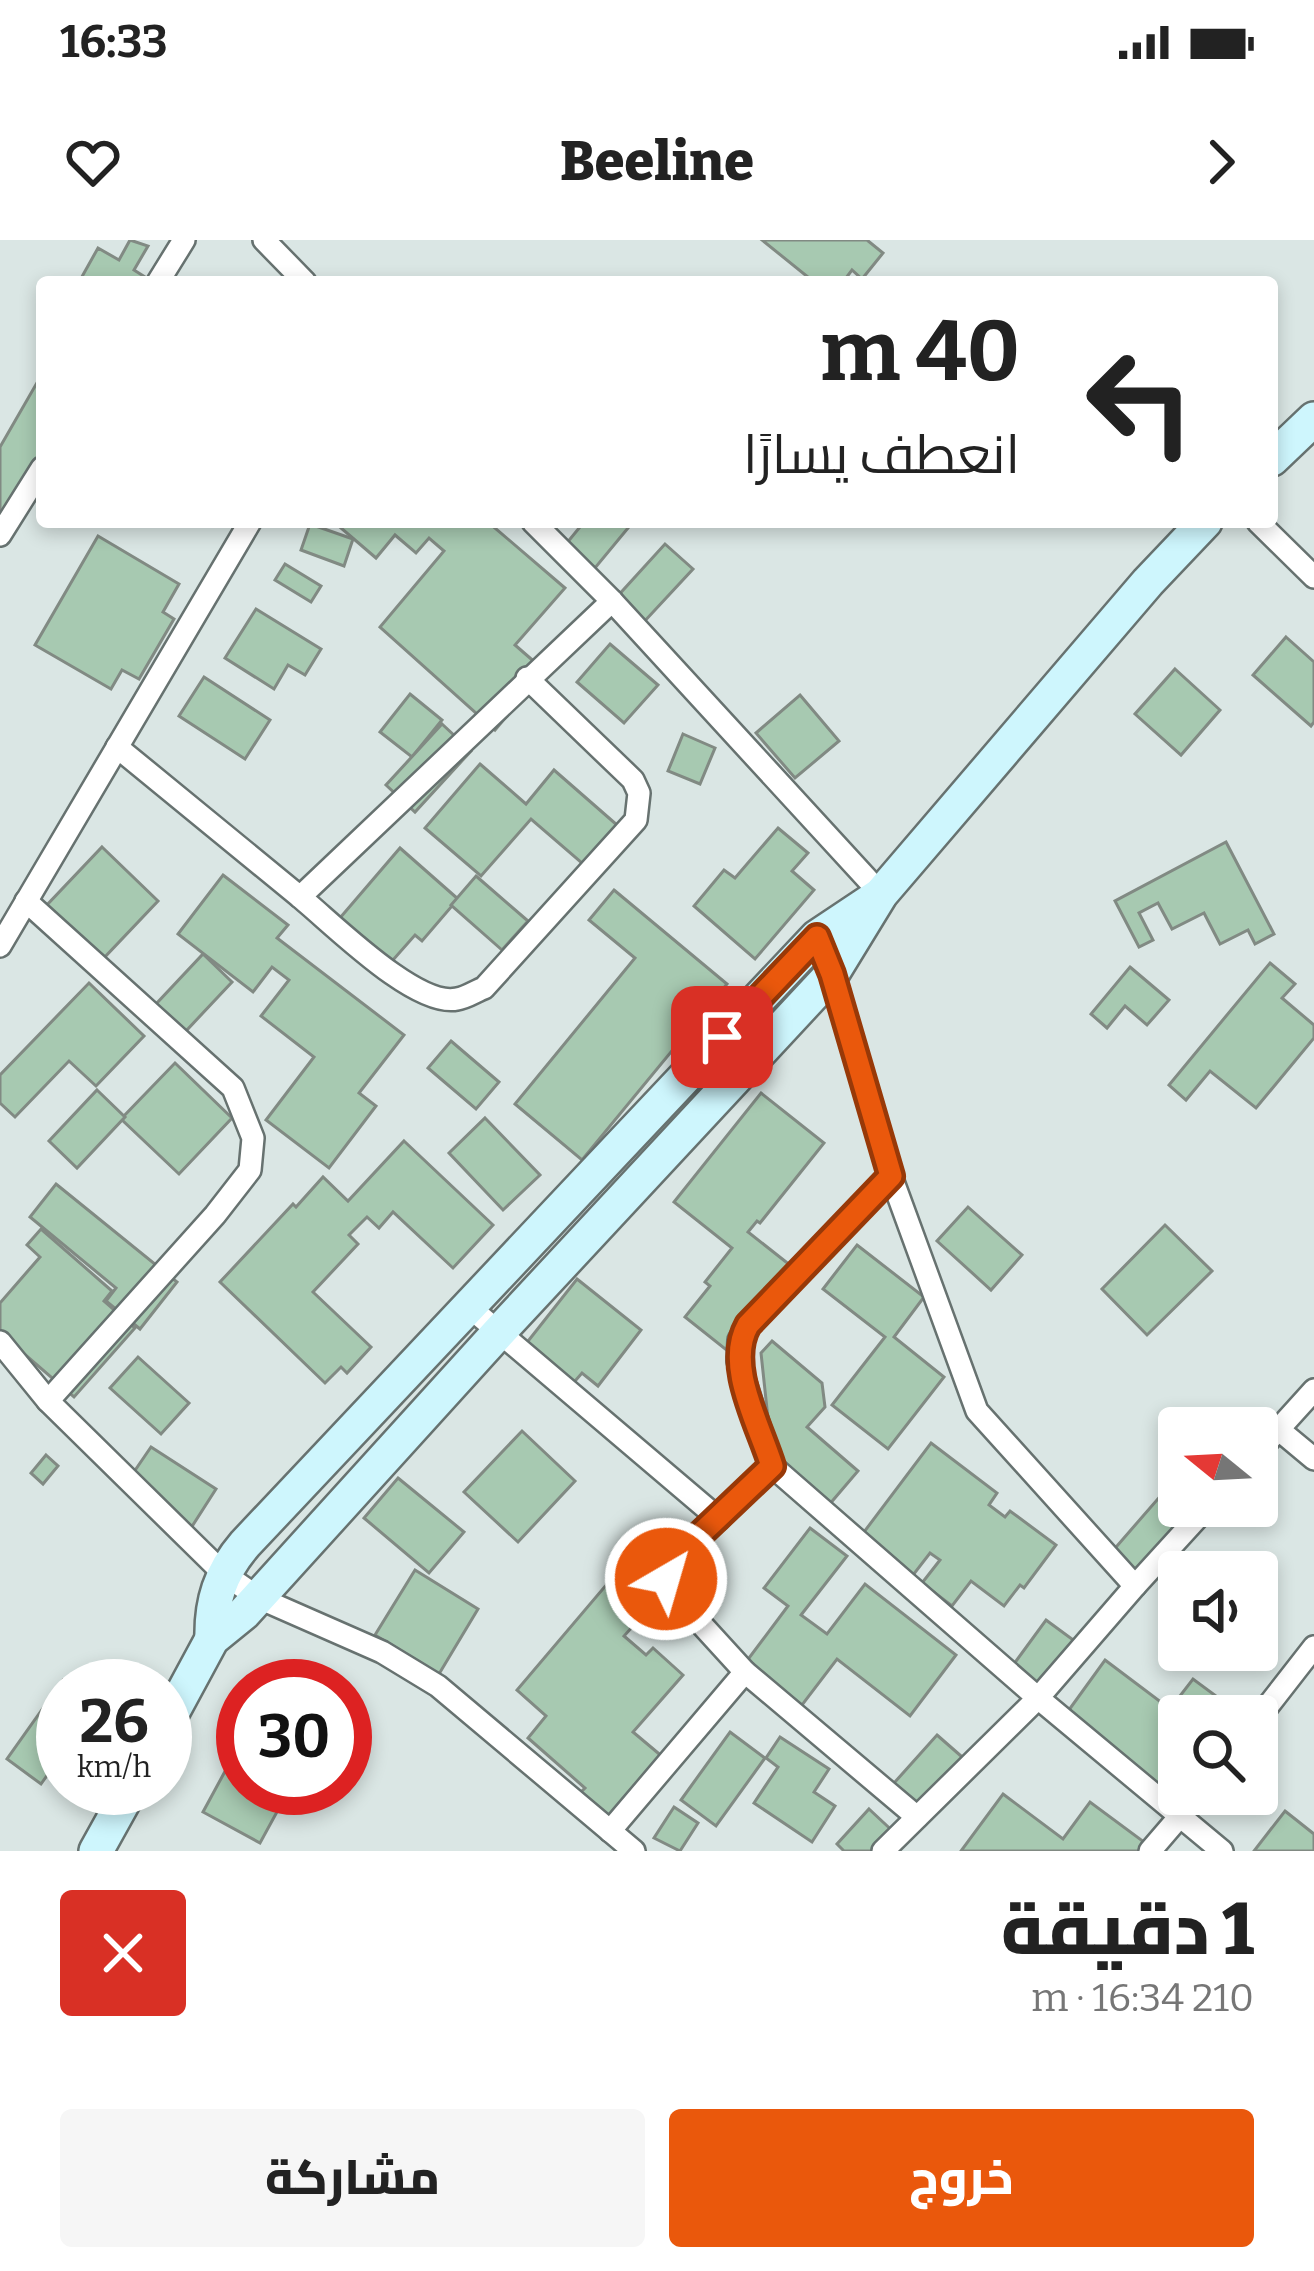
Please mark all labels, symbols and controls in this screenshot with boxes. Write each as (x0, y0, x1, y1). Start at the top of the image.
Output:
text: 16:33 (60, 15, 168, 69)
icon: heart (60, 129, 126, 195)
icon: forward (1188, 129, 1254, 195)
text: Beeline (560, 130, 754, 194)
text: 40 m (820, 301, 1020, 402)
icon: left (1062, 324, 1218, 480)
text: انعطف يسارًا (743, 423, 1020, 487)
pin (671, 986, 773, 1088)
icon: arrive (689, 1004, 755, 1070)
north arrow (1158, 1407, 1278, 1527)
map controls (1158, 1407, 1278, 1815)
position arrow (603, 1516, 729, 1642)
button: sound (1158, 1551, 1278, 1671)
speed limit sign: 30 (216, 1659, 372, 1815)
text: 26 (79, 1686, 149, 1758)
button: search (1158, 1695, 1278, 1815)
text: km/h (77, 1749, 151, 1785)
text: 1 دقيقة (1001, 1887, 1254, 1973)
button: close (60, 1890, 186, 2016)
text: 210 m · 16:34 (1031, 1975, 1254, 2021)
button: مشاركة (60, 2109, 645, 2247)
button: خروج (669, 2109, 1254, 2247)

